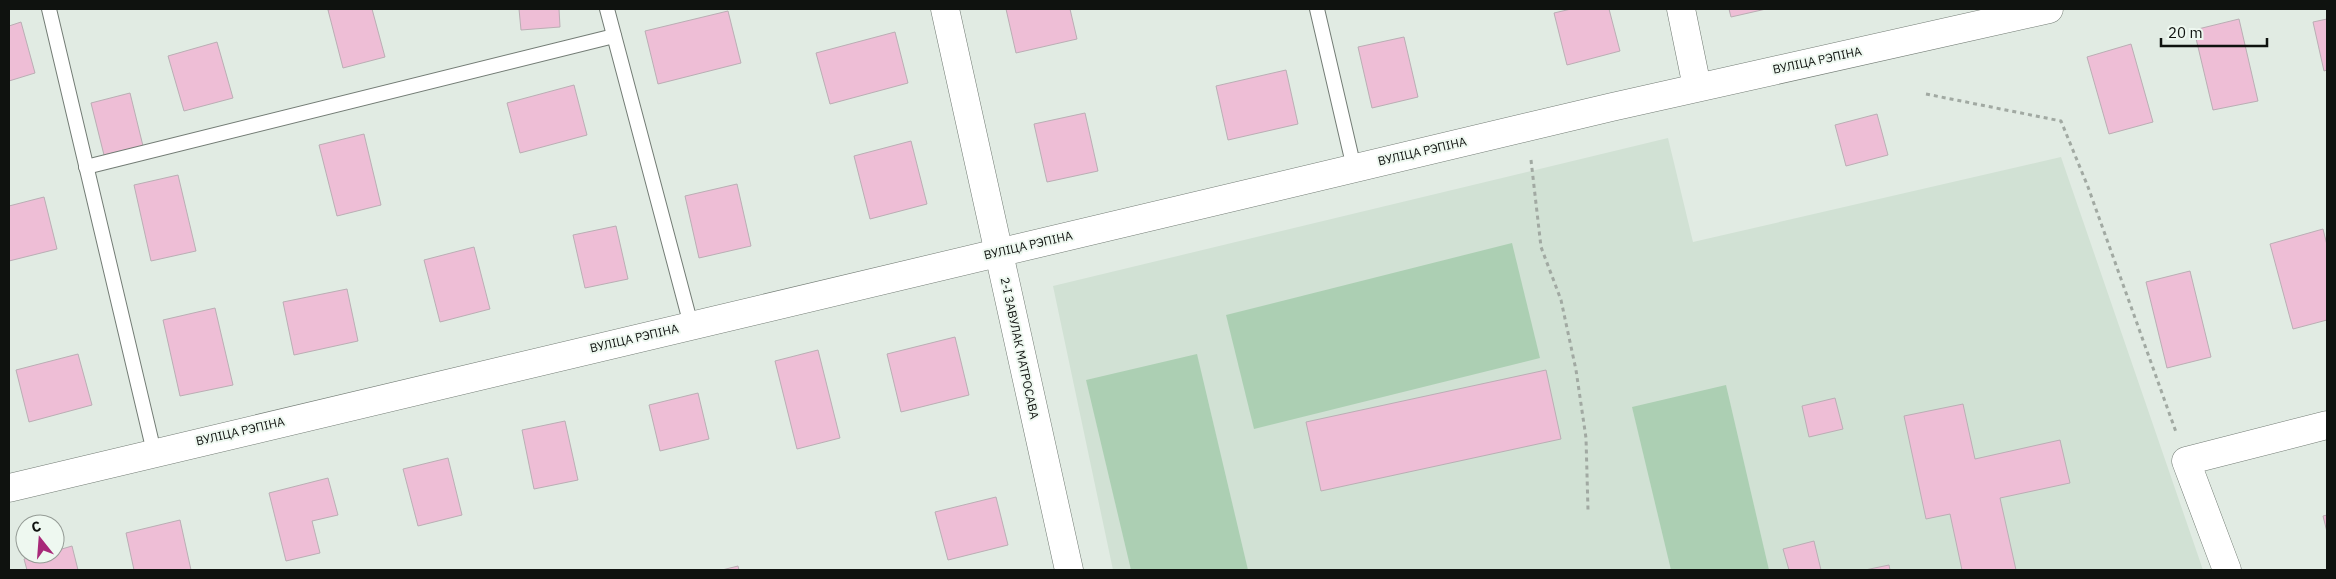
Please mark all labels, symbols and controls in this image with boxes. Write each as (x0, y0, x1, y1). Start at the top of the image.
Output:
scale bar (2161, 15, 2267, 47)
text: 20 m (2168, 23, 2203, 42)
street label: ВУЛІЦА РЭПІНА (1771, 43, 1863, 77)
street label: ВУЛІЦА РЭПІНА (1376, 133, 1468, 168)
street label: ВУЛІЦА РЭПІНА (982, 227, 1074, 262)
street label: 2-І ЗАВУЛАК МАТРОСАВА (998, 276, 1042, 421)
street label: ВУЛІЦА РЭПІНА (588, 320, 680, 355)
street label: ВУЛІЦА РЭПІНА (194, 413, 286, 448)
north arrow (15, 514, 65, 564)
text: С (29, 517, 43, 537)

